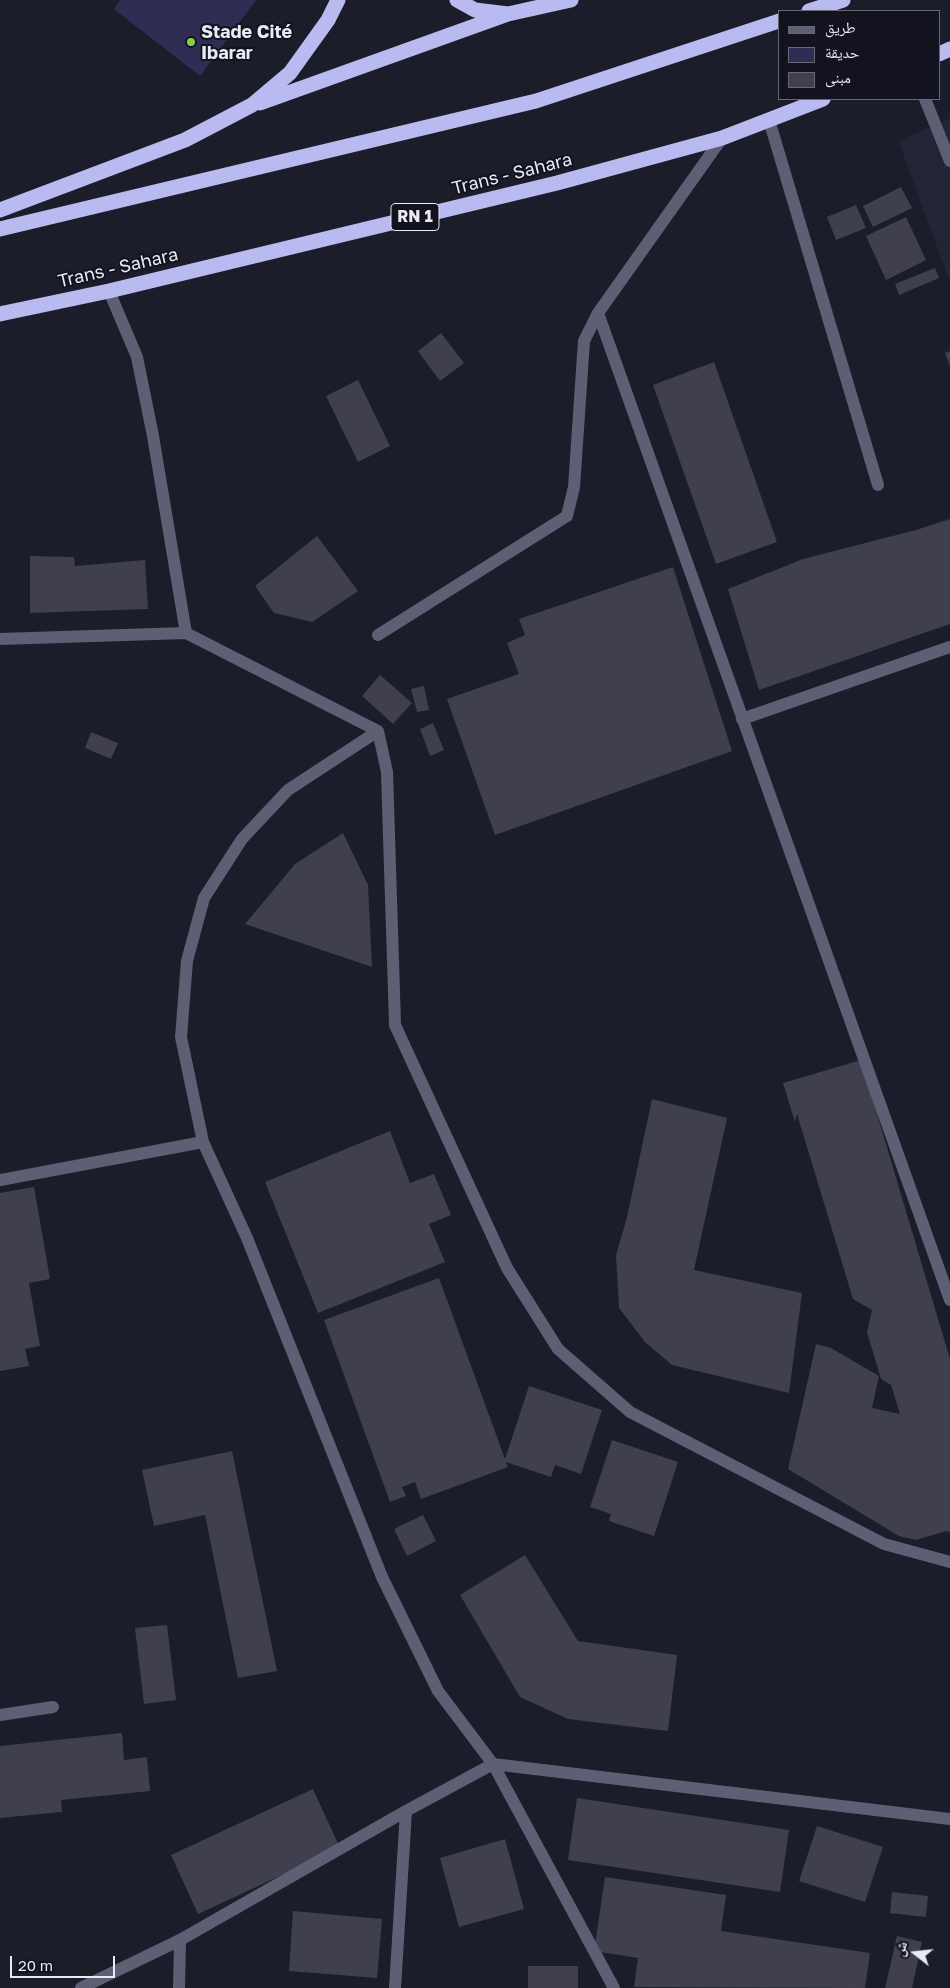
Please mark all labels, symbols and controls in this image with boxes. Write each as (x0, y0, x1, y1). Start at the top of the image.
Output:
legend (778, 10, 940, 100)
text: طريق (825, 18, 856, 36)
place label: Stade Cité Ibarar (201, 21, 292, 64)
marker: Stade Cité Ibarar (185, 36, 197, 48)
text: حديقة (825, 43, 859, 61)
text: مبنى (825, 68, 851, 86)
street label: Trans - Sahara (450, 149, 574, 199)
road number: RN 1 (391, 203, 439, 230)
street label: Trans - Sahara (56, 244, 180, 292)
north arrow (890, 1928, 940, 1978)
text: ش (890, 1939, 910, 1958)
scale bar (12, 1946, 118, 1978)
text: 20 m (18, 1956, 53, 1974)

